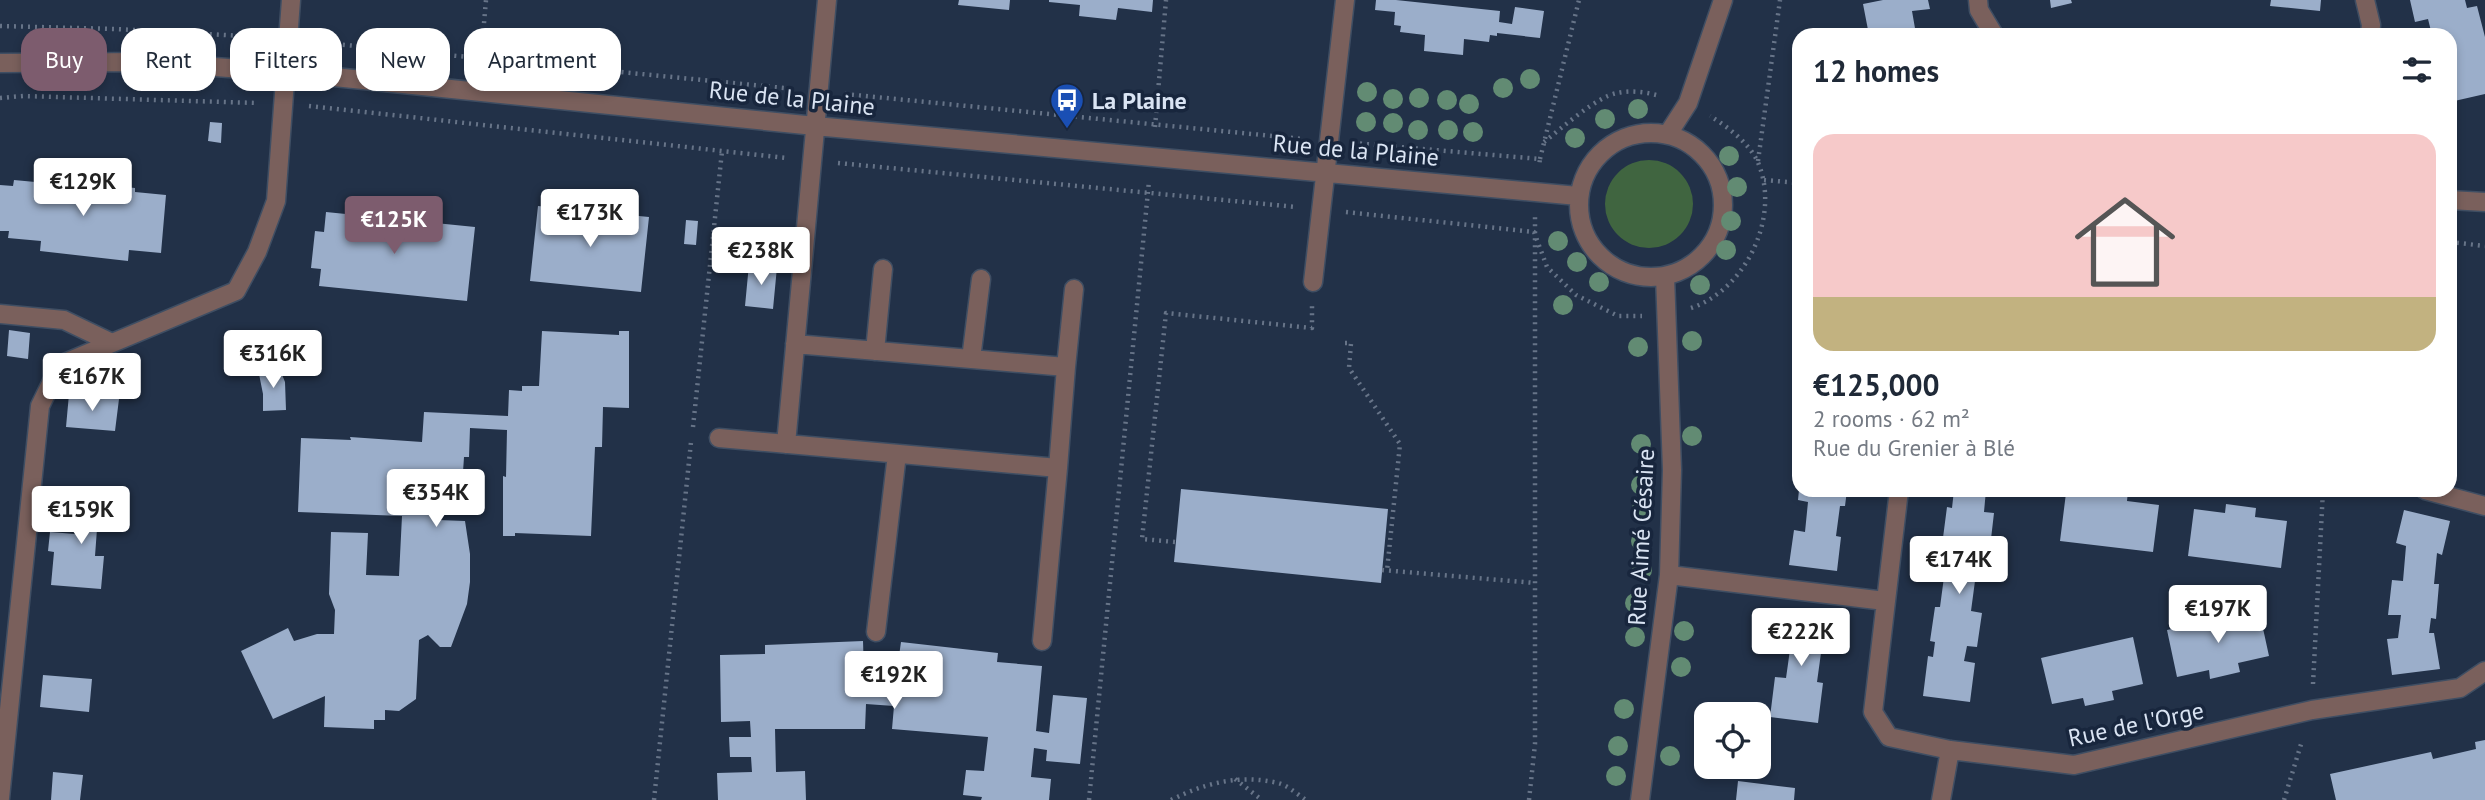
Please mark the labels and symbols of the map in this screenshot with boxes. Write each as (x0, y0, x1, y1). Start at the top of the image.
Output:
street label: Rue de la Plaine (708, 74, 876, 122)
bus stop icon: La Plaine (1048, 81, 1086, 130)
place label: La Plaine (1092, 85, 1187, 116)
street label: Rue de la Plaine (1272, 127, 1440, 173)
pin: €129K (34, 158, 132, 218)
pin: €173K (541, 190, 639, 249)
pin: €125K (345, 196, 443, 256)
pin: €238K (712, 228, 810, 287)
pin: €316K (224, 330, 322, 390)
pin: €167K (43, 354, 141, 413)
street label: Rue Aimé Césaire (1621, 448, 1661, 626)
pin: €354K (387, 470, 485, 529)
pin: €159K (32, 486, 130, 546)
pin: €174K (1910, 536, 2008, 596)
pin: €197K (2169, 586, 2267, 645)
pin: €222K (1752, 608, 1850, 668)
pin: €192K (845, 652, 943, 711)
street label: Rue de l'Orge (2065, 694, 2207, 754)

